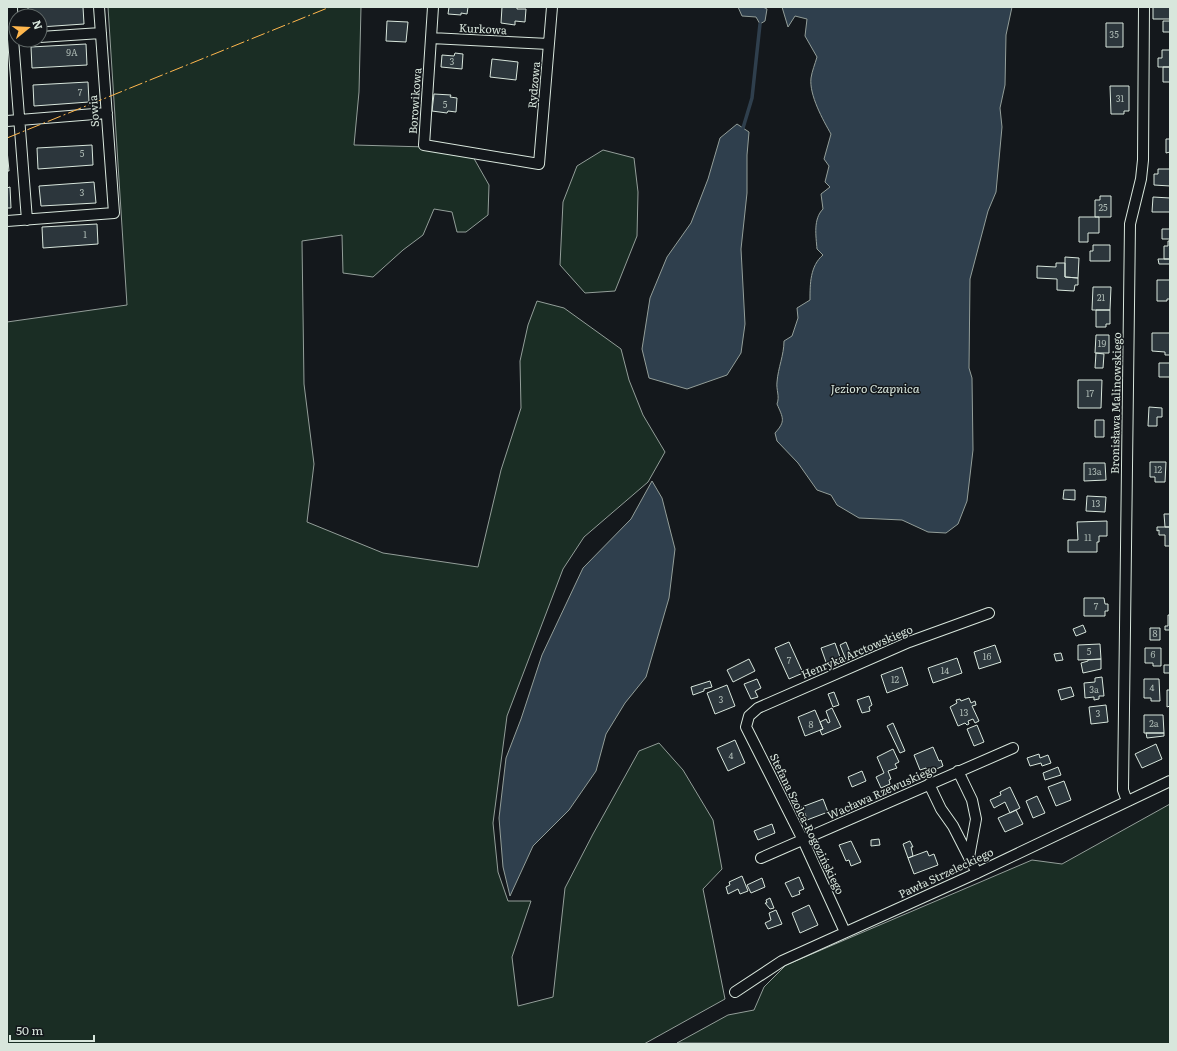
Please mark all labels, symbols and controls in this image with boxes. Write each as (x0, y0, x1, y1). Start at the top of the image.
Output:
north arrow (8, 8, 48, 48)
text: N (29, 18, 47, 31)
street label: Kurkowa (459, 19, 507, 37)
house number: 35 (1109, 27, 1119, 41)
house number: 9A (66, 45, 78, 59)
house number: 3 (450, 54, 455, 68)
street label: Rydzowa (523, 61, 543, 109)
street label: Borowikowa (404, 67, 424, 135)
house number: 7 (78, 85, 83, 99)
house number: 31 (1116, 91, 1125, 105)
street label: Sowia (84, 94, 102, 128)
house number: 5 (443, 97, 448, 111)
house number: 5 (80, 146, 85, 160)
house number: 3 (80, 185, 85, 199)
house number: 25 (1098, 200, 1108, 214)
house number: 1 (83, 227, 87, 241)
house number: 21 (1097, 290, 1105, 304)
street label: Bronisława Malinowskiego (1106, 332, 1124, 474)
house number: 19 (1098, 336, 1106, 350)
water label: Jezioro Czapnica (831, 379, 920, 397)
house number: 17 (1086, 386, 1094, 400)
house number: 12 (1154, 462, 1163, 476)
house number: 13a (1088, 464, 1102, 478)
house number: 13 (1092, 496, 1100, 510)
house number: 11 (1084, 530, 1092, 544)
house number: 7 (1094, 599, 1099, 613)
street label: Henryka Arctowskiego (798, 620, 915, 682)
house number: 8 (1153, 626, 1158, 640)
house number: 5 (1087, 644, 1092, 658)
house number: 6 (1151, 647, 1156, 661)
house number: 16 (983, 649, 991, 663)
house number: 7 (787, 653, 792, 667)
house number: 14 (941, 663, 949, 677)
house number: 12 (891, 672, 900, 686)
house number: 4 (1150, 680, 1155, 694)
house number: 3a (1089, 682, 1099, 696)
house number: 3 (719, 692, 724, 706)
house number: 13 (960, 705, 968, 719)
house number: 3 (1096, 706, 1101, 720)
house number: 2a (1149, 716, 1159, 730)
house number: 8 (809, 717, 814, 731)
house number: 4 (729, 748, 734, 762)
street label: Stefana Szolca-Rogozińskiego (767, 750, 849, 897)
street label: Wacława Rzewuskiego (824, 760, 939, 823)
street label: Pawła Strzeleckiego (895, 843, 996, 901)
scale bar (10, 1017, 94, 1043)
text: 50 m (16, 1021, 43, 1039)

